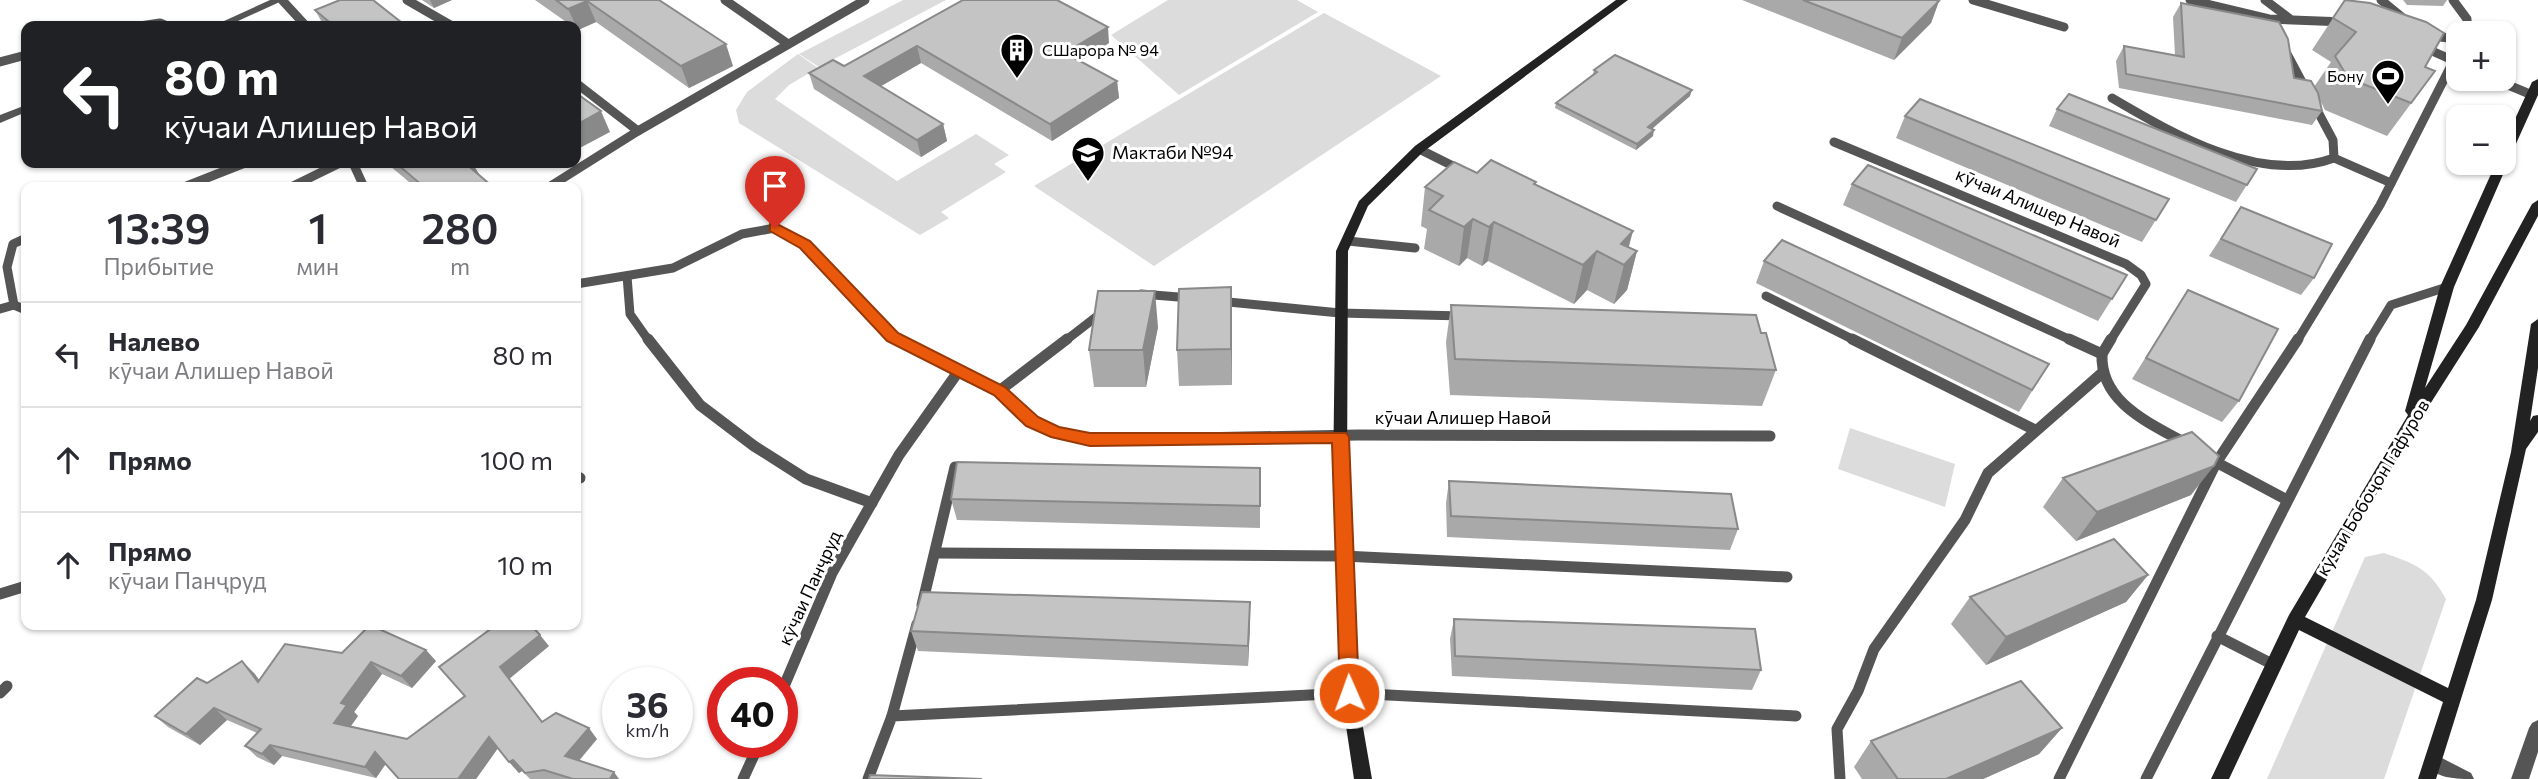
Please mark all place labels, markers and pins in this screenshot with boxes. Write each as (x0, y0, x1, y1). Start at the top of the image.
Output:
building icon: СШарора № 94 (998, 31, 1036, 80)
place label: СШарора № 94 (1042, 40, 1159, 59)
sports icon: Бону (2369, 57, 2407, 106)
place label: Бону (2327, 66, 2364, 85)
school or university icon: Мактаби №94 (1069, 134, 1107, 183)
place label: Мактаби №94 (1112, 141, 1234, 163)
pin (745, 156, 805, 228)

